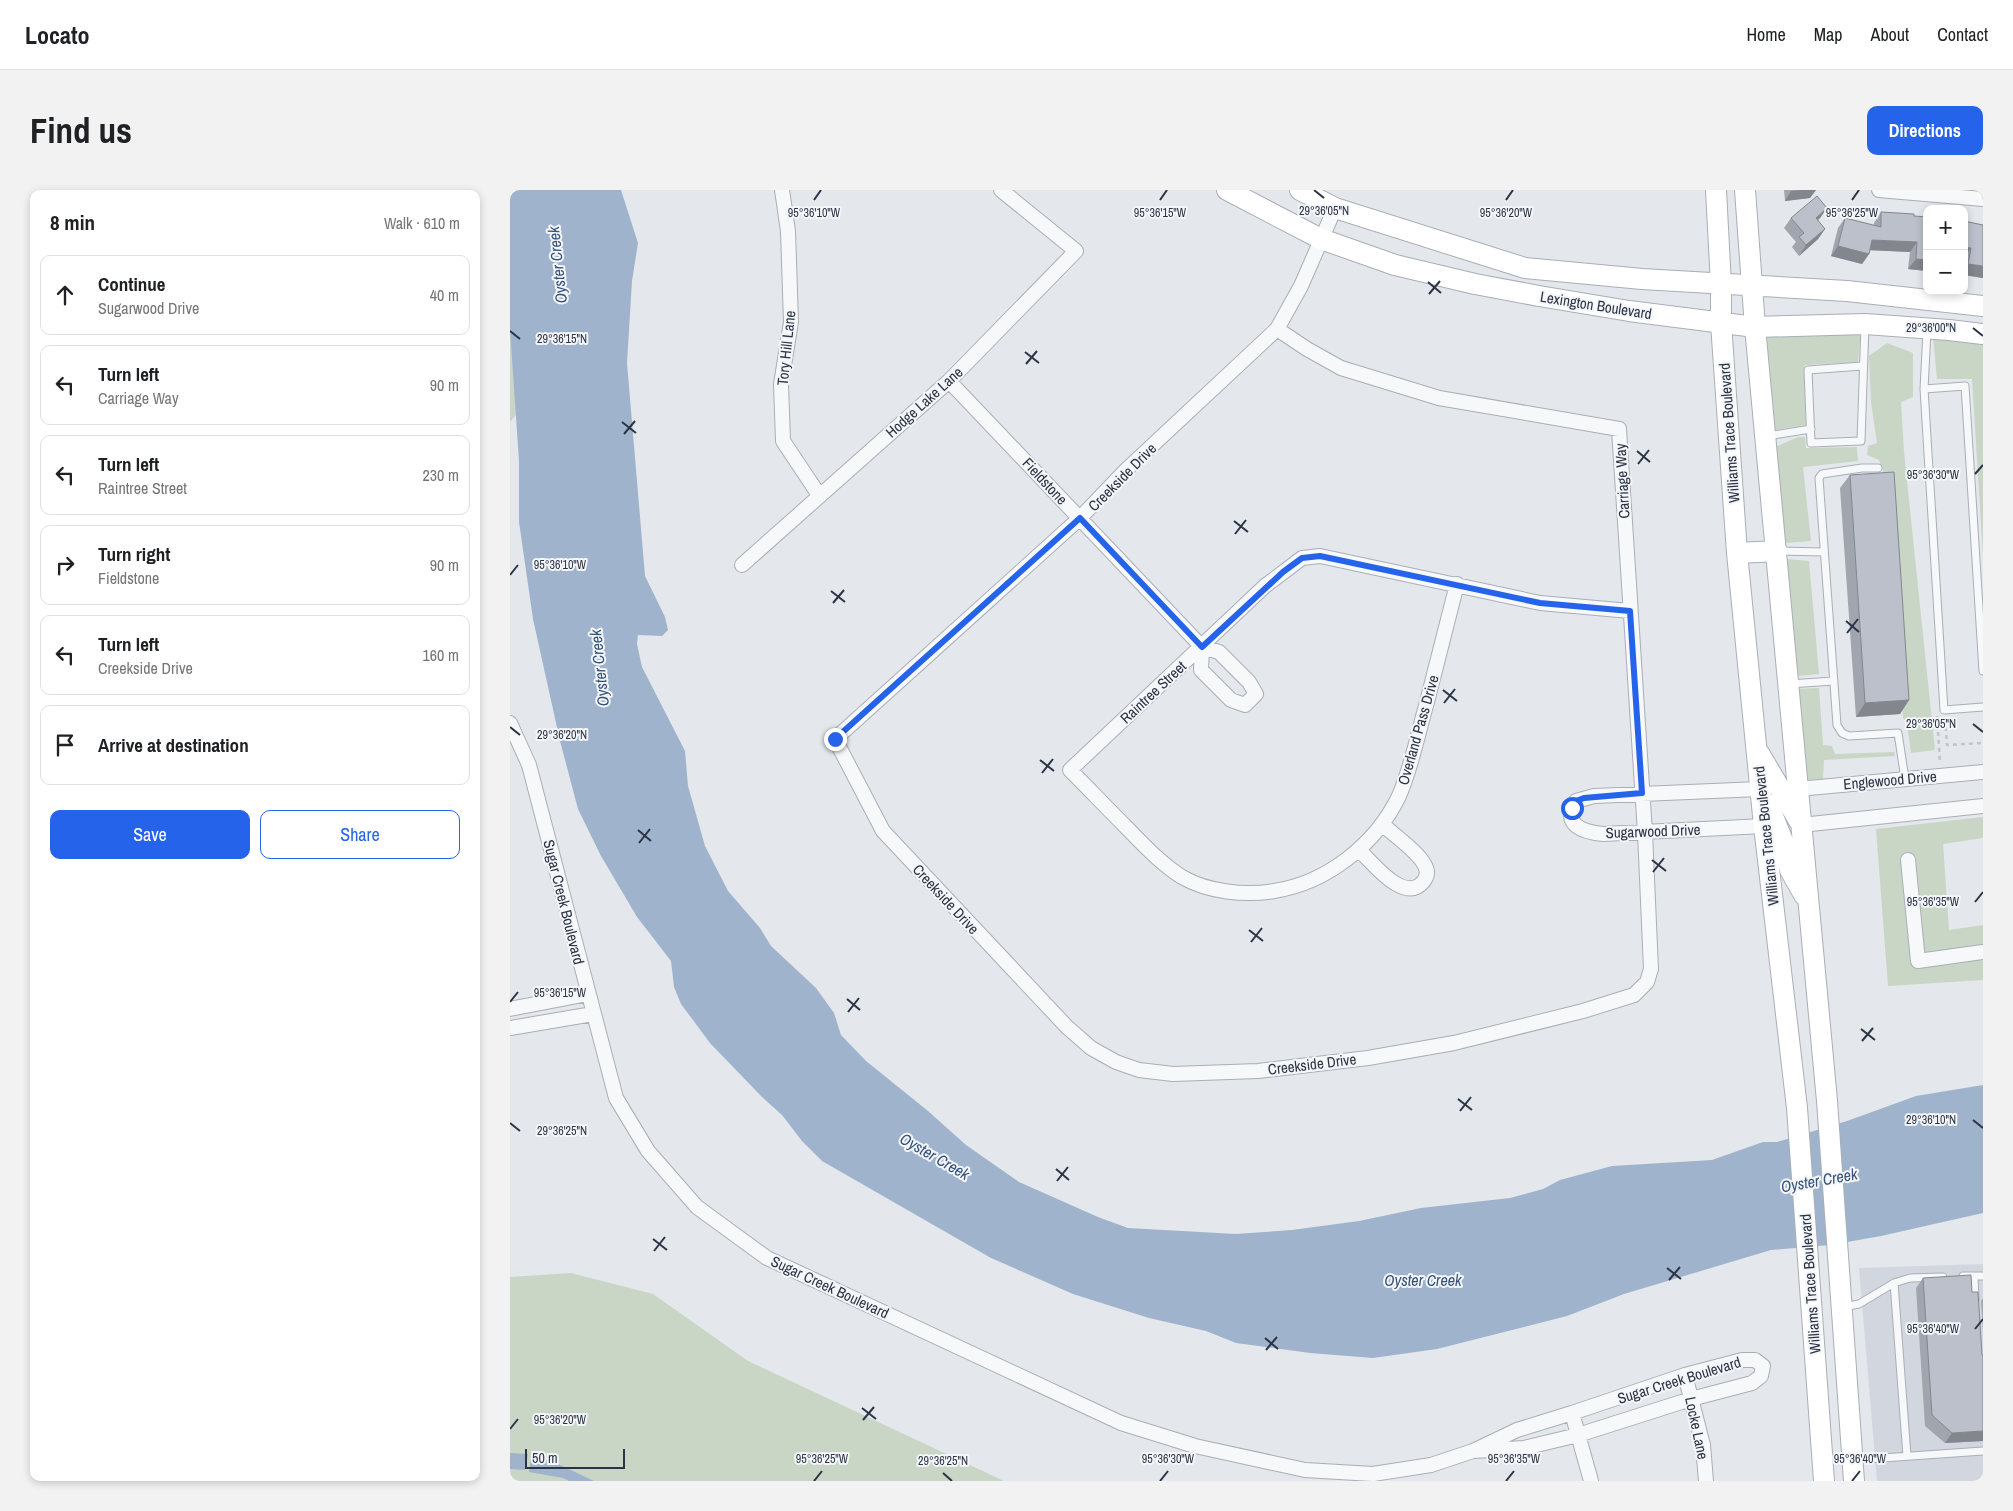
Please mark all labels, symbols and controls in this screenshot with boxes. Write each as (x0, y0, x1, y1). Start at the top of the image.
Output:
text: Locato (25, 19, 90, 51)
text: Home (1746, 22, 1786, 47)
text: Map (1814, 22, 1843, 47)
text: About (1871, 22, 1909, 47)
text: Contact (1937, 22, 1988, 47)
button: Directions (1867, 106, 1983, 155)
text: Find us (30, 107, 132, 154)
text: 29°36'05"N (1299, 203, 1349, 219)
text: 95°36'10"W (788, 205, 841, 221)
text: 95°36'15"W (1134, 205, 1187, 221)
text: 95°36'20"W (1480, 205, 1533, 221)
text: 95°36'25"W (1826, 205, 1879, 221)
map controls (1923, 205, 1968, 295)
button: + (1923, 205, 1968, 250)
text: 8 min (50, 208, 95, 237)
text: Walk · 610 m (384, 212, 460, 234)
water label: Oyster Creek (542, 225, 572, 305)
button: − (1923, 250, 1968, 295)
text: Continue (98, 271, 166, 297)
icon: ahead (51, 281, 79, 309)
text: 40 m (430, 284, 459, 306)
street label: Lexington Boulevard (1539, 286, 1653, 324)
text: Sugarwood Drive (98, 297, 199, 319)
street label: Tory Hill Lane (772, 309, 800, 386)
text: 29°36'00"N (1906, 320, 1956, 336)
text: 29°36'15"N (537, 331, 587, 347)
text: Turn left (98, 361, 159, 387)
street label: Hodge Lake Lane (881, 362, 967, 442)
street label: Williams Trace Boulevard (1714, 362, 1744, 504)
icon: left (51, 371, 79, 399)
text: 90 m (430, 374, 459, 396)
text: Carriage Way (98, 387, 178, 409)
street label: Creekside Drive (1083, 438, 1161, 516)
street label: Carriage Way (1609, 442, 1634, 519)
text: Turn left (98, 451, 159, 477)
street label: Fieldstone (1018, 453, 1072, 509)
icon: left (51, 461, 79, 489)
text: 230 m (423, 464, 459, 486)
text: 95°36'30"W (1907, 467, 1960, 483)
text: Raintree Street (98, 477, 187, 499)
text: Turn right (98, 541, 170, 567)
icon: right (51, 551, 79, 579)
text: 90 m (430, 554, 459, 576)
text: 95°36'10"W (534, 557, 587, 573)
text: Fieldstone (98, 567, 159, 589)
water label: Oyster Creek (584, 628, 614, 708)
text: Turn left (98, 631, 159, 657)
icon: left (51, 641, 79, 669)
text: 160 m (423, 644, 459, 666)
street label: Raintree Street (1115, 655, 1191, 728)
text: Creekside Drive (98, 657, 193, 679)
street label: Overland Pass Drive (1392, 672, 1444, 787)
text: 29°36'05"N (1906, 716, 1956, 732)
text: 29°36'20"N (537, 727, 587, 743)
route end (824, 728, 847, 751)
icon: arrive (51, 731, 79, 759)
text: Arrive at destination (98, 732, 249, 758)
street label: Williams Trace Boulevard (1748, 765, 1784, 907)
street label: Englewood Drive (1842, 765, 1938, 795)
route start (1561, 797, 1584, 820)
button: Save (50, 810, 250, 859)
button: Share (260, 810, 460, 859)
street label: Sugarwood Drive (1605, 819, 1701, 843)
street label: Sugar Creek Boulevard (538, 837, 590, 967)
street label: Creekside Drive (908, 859, 984, 939)
text: 95°36'35"W (1907, 894, 1960, 910)
text: 95°36'15"W (534, 985, 587, 1001)
street label: Creekside Drive (1267, 1048, 1358, 1080)
text: 29°36'10"N (1906, 1112, 1956, 1128)
text: 29°36'25"N (537, 1123, 587, 1139)
water label: Oyster Creek (896, 1127, 974, 1185)
water label: Oyster Creek (1779, 1162, 1859, 1198)
street label: Williams Trace Boulevard (1795, 1213, 1825, 1355)
street label: Sugar Creek Boulevard (768, 1250, 892, 1324)
water label: Oyster Creek (1384, 1269, 1462, 1291)
text: 95°36'40"W (1907, 1321, 1960, 1337)
street label: Sugar Creek Boulevard (1615, 1351, 1743, 1409)
street label: Locke Lane (1680, 1395, 1714, 1461)
text: 95°36'20"W (534, 1412, 587, 1428)
scale bar (525, 1446, 625, 1469)
text: 50 m (532, 1449, 558, 1467)
text: 95°36'25"W (796, 1451, 849, 1467)
text: 95°36'30"W (1142, 1451, 1195, 1467)
text: 95°36'35"W (1488, 1451, 1541, 1467)
text: 95°36'40"W (1834, 1451, 1887, 1467)
text: 29°36'25"N (918, 1453, 968, 1469)

